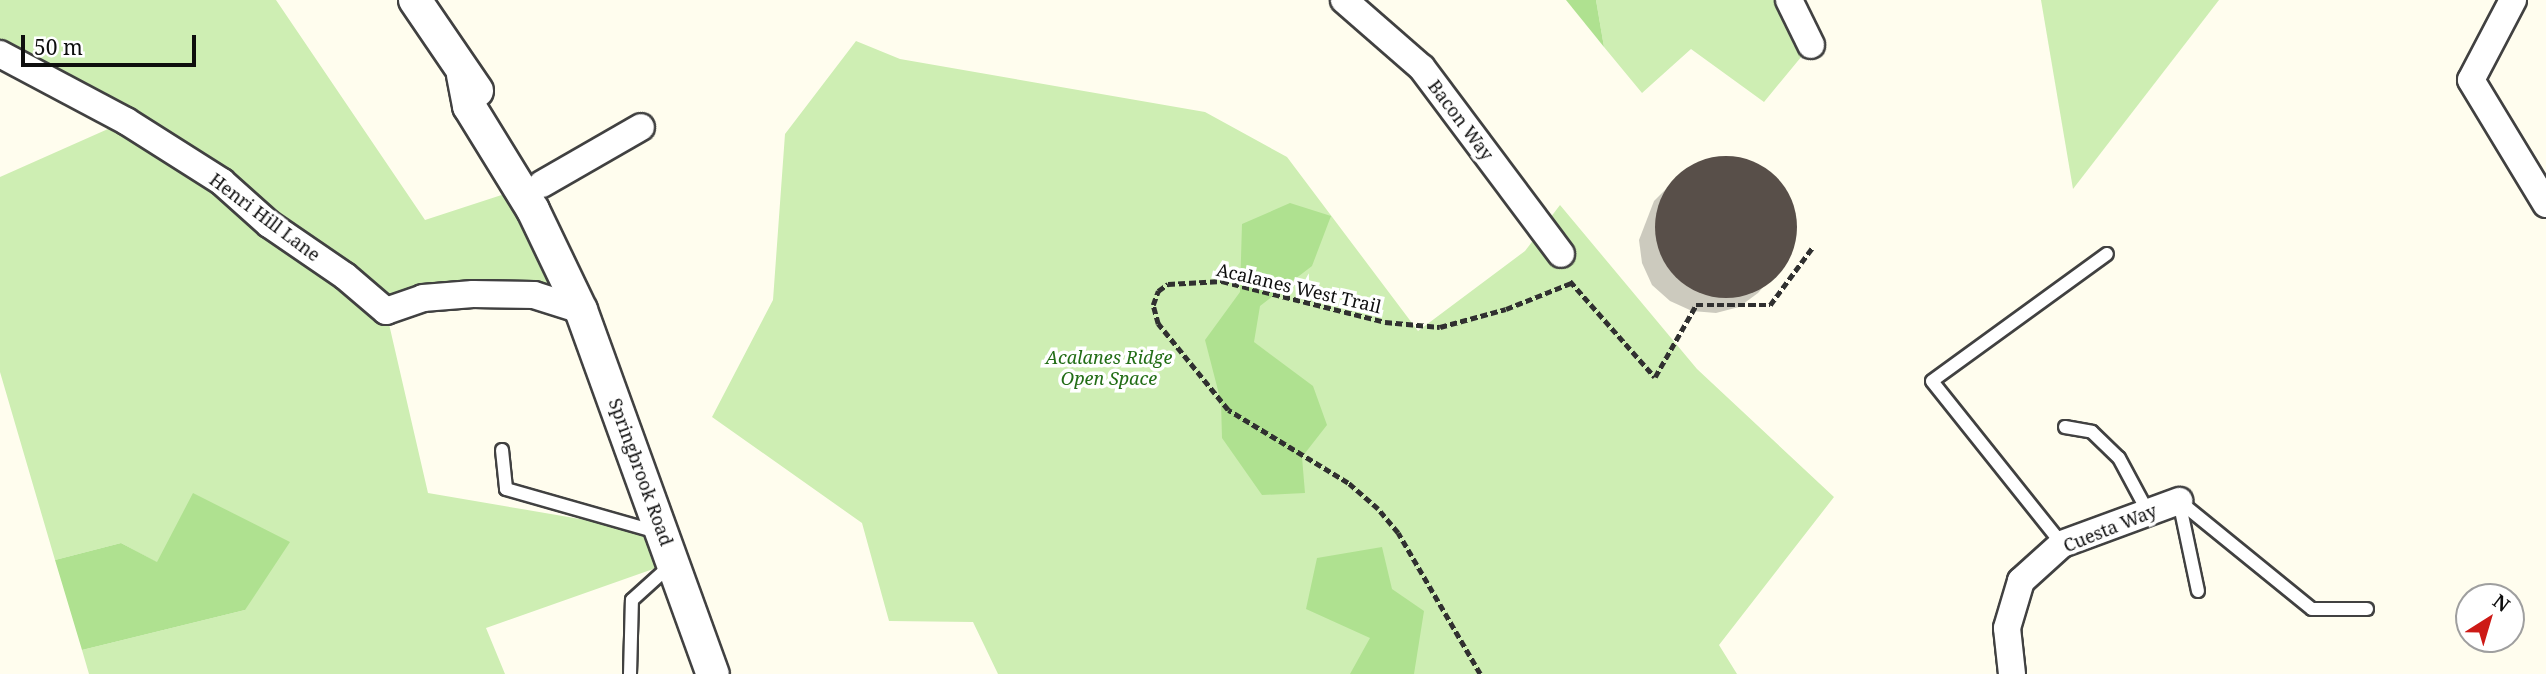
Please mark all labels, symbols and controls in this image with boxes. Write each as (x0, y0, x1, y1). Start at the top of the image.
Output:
scale bar (24, 21, 200, 65)
text: 50 m (34, 33, 83, 61)
street label: Bacon Way (1424, 76, 1498, 164)
street label: Henri Hill Lane (205, 168, 325, 266)
street label: Acalanes West Trail (1215, 259, 1383, 317)
park label: Acalanes Ridge Open Space (1046, 347, 1172, 390)
street label: Springbrook Road (604, 395, 678, 549)
street label: Cuesta Way (2060, 499, 2160, 557)
north arrow (2455, 583, 2525, 653)
text: N (2488, 588, 2515, 618)

